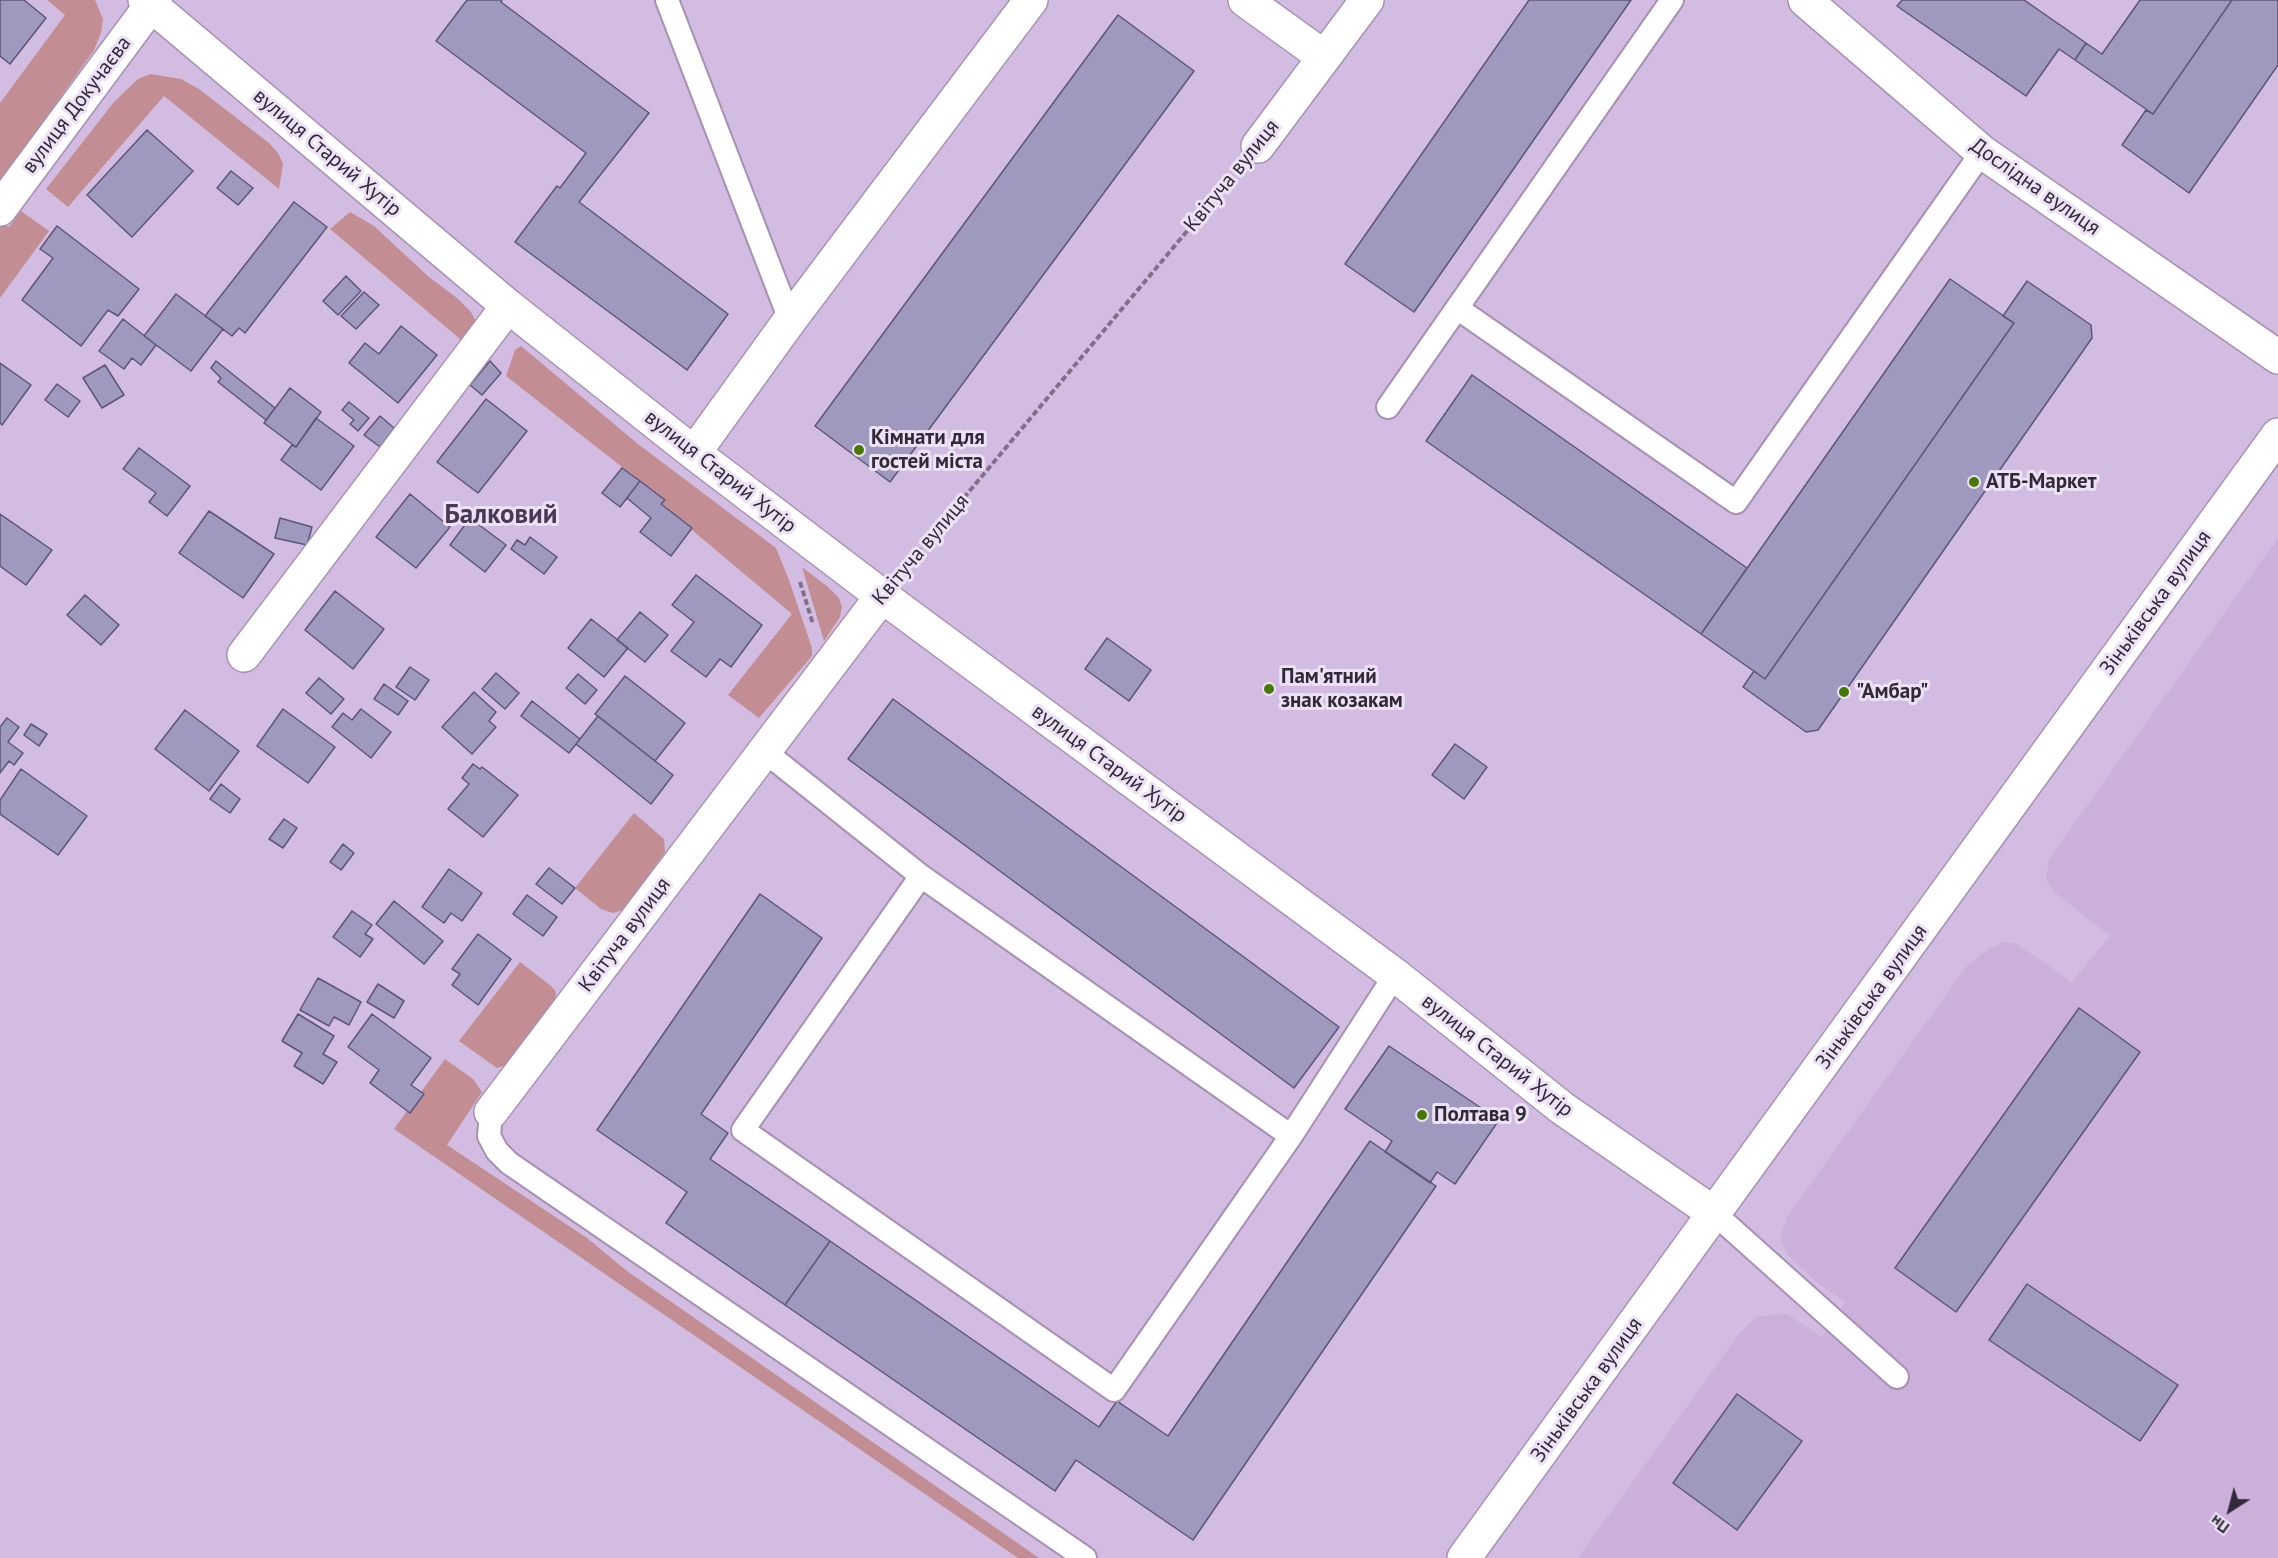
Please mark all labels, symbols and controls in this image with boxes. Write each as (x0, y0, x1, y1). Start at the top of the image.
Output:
street label: вулиця Докучаєва (17, 31, 137, 179)
street label: вулиця Старий Хутір (248, 84, 406, 222)
street label: Квітуча вулиця (1179, 115, 1285, 237)
street label: Дослідна вулиця (1965, 133, 2105, 241)
street label: вулиця Старий Хутір (639, 405, 801, 539)
place label: Кімнати для гостей міста (871, 425, 985, 475)
marker: Кімнати для гостей міста (852, 443, 866, 457)
place label: АТБ-Маркет (1986, 469, 2097, 495)
marker: АТБ-Маркет (1967, 475, 1981, 489)
street label: Квітуча вулиця (867, 489, 975, 611)
district label: Балковий (444, 499, 558, 531)
street label: Зіньківська вулиця (2095, 526, 2217, 680)
place label: Пам'ятний знак козакам (1281, 664, 1403, 714)
place label: "Амбар" (1856, 679, 1928, 705)
marker: Пам'ятний знак козакам (1262, 682, 1276, 696)
marker: "Амбар" (1837, 685, 1851, 699)
street label: вулиця Старий Хутір (1027, 699, 1191, 829)
street label: Квітуча вулиця (574, 873, 676, 997)
street label: Зіньківська вулиця (1811, 920, 1933, 1074)
street label: вулиця Старий Хутір (1416, 989, 1578, 1123)
place label: Полтава 9 (1434, 1102, 1527, 1128)
marker: Полтава 9 (1415, 1108, 1429, 1122)
street label: Зіньківська вулиця (1526, 1313, 1648, 1467)
north arrow (2200, 1480, 2260, 1540)
text: Пн (2206, 1511, 2233, 1538)

